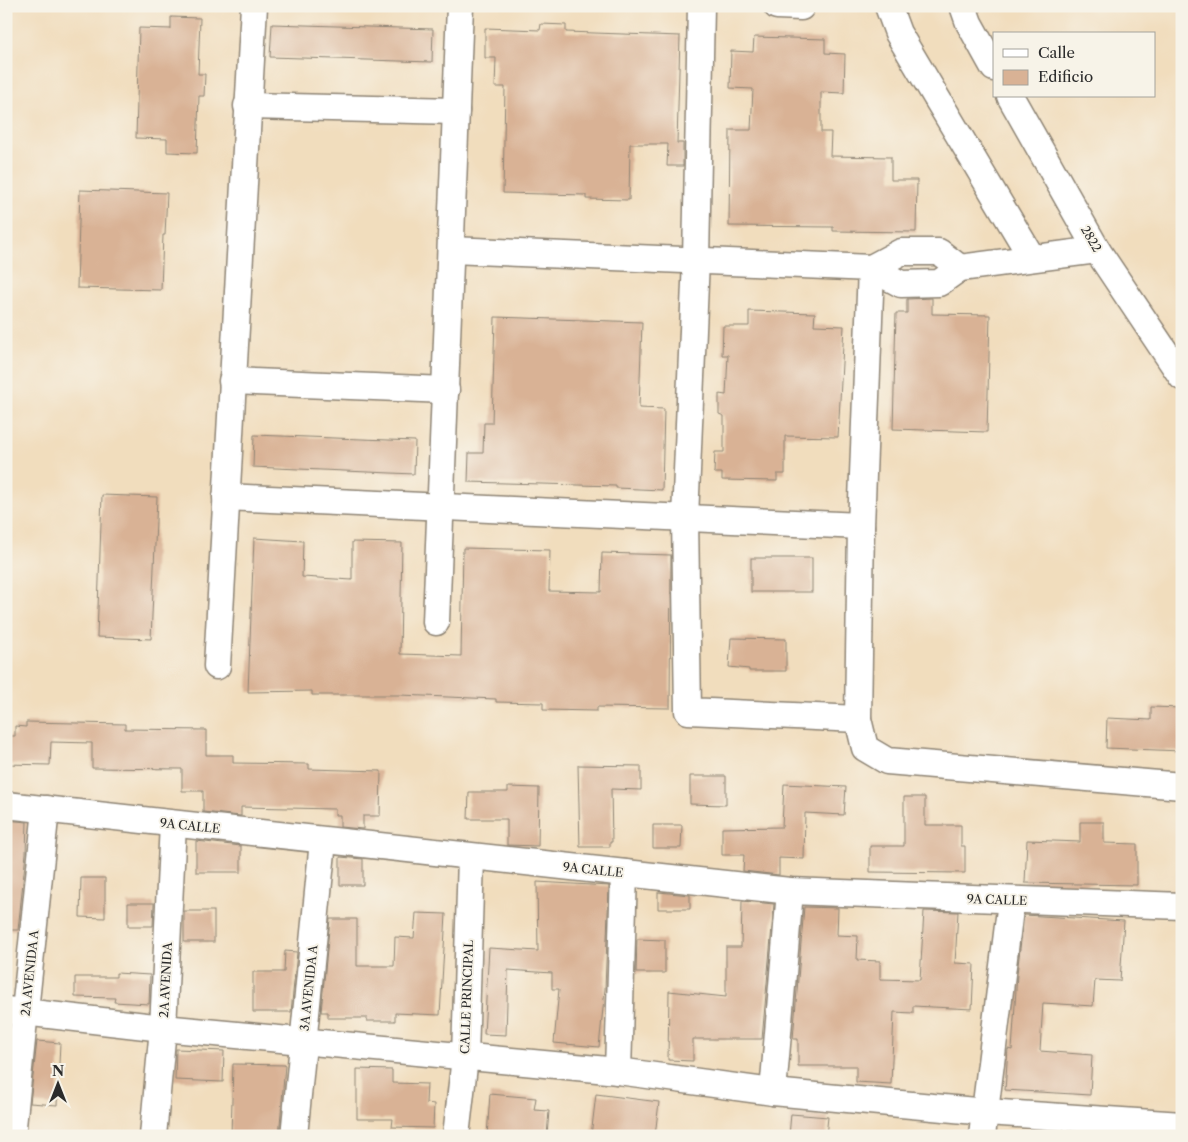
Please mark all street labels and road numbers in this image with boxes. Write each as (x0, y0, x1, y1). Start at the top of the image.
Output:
street label: 2822 (1078, 223, 1105, 255)
street label: 9A CALLE (159, 815, 221, 836)
street label: 9A CALLE (562, 859, 624, 880)
street label: 9A CALLE (967, 891, 1027, 908)
street label: 2A AVENIDA A (18, 928, 42, 1017)
street label: CALLE PRINCIPAL (457, 940, 476, 1054)
street label: 2A AVENIDA (156, 941, 175, 1018)
street label: 3A AVENIDA A (297, 943, 321, 1032)

